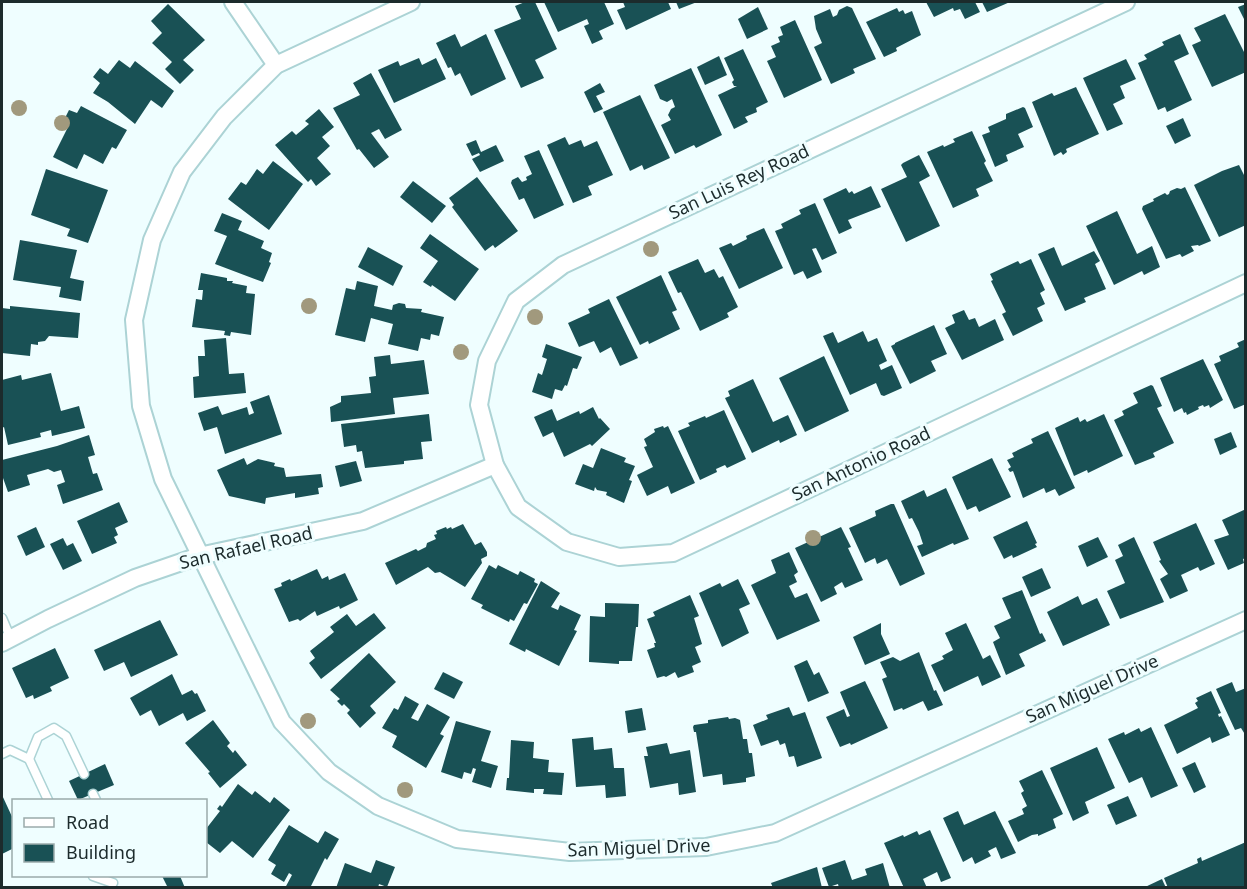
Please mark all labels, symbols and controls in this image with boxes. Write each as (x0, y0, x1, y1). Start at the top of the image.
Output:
street label: San Luis Rey Road (664, 138, 813, 224)
street label: San Antonio Road (787, 420, 934, 506)
street label: San Rafael Road (177, 520, 315, 574)
street label: San Miguel Drive (1021, 648, 1162, 728)
legend (12, 799, 207, 877)
text: Road (66, 810, 109, 834)
street label: San Miguel Drive (567, 833, 711, 861)
text: Building (66, 840, 136, 864)

